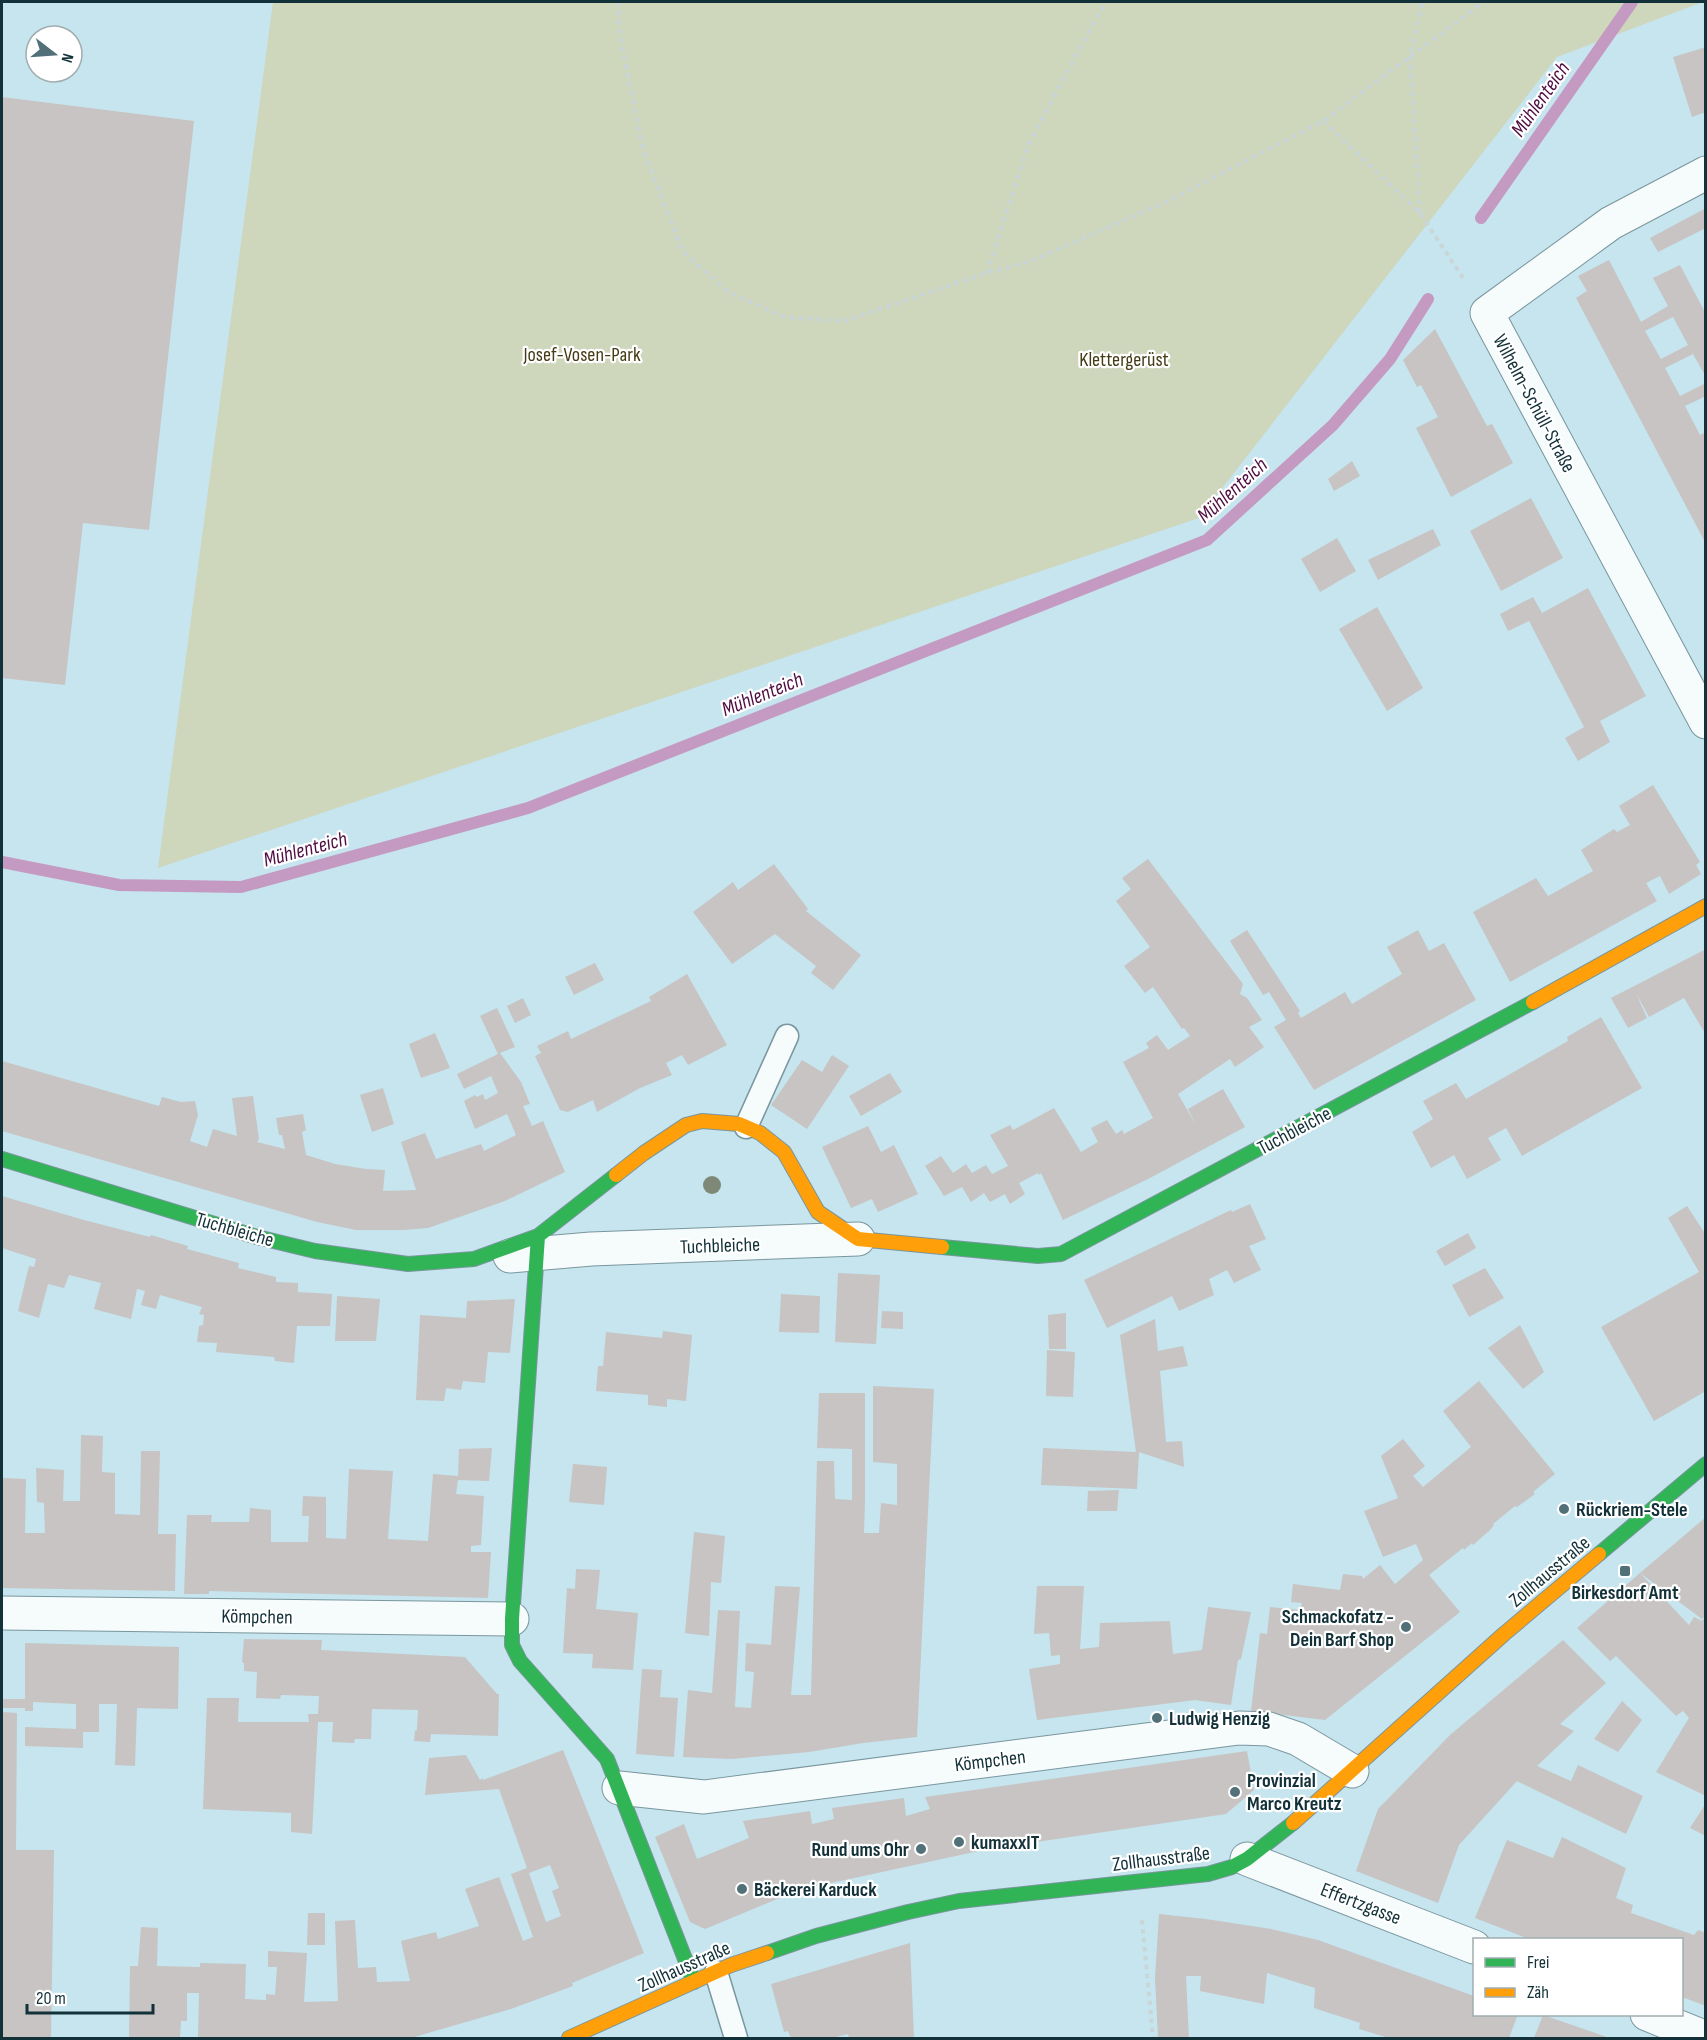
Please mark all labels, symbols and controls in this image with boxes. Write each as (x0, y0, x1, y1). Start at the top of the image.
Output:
north arrow (24, 24, 84, 84)
text: N (57, 51, 77, 65)
water label: Mühlenteich (1506, 57, 1575, 142)
street label: Wilhelm-Schüll-Straße (1488, 330, 1581, 477)
park label: Josef-Vosen-Park (522, 343, 641, 367)
park label: Klettergerüst (1079, 348, 1169, 372)
water label: Mühlenteich (1192, 452, 1273, 528)
water label: Mühlenteich (718, 667, 807, 722)
water label: Mühlenteich (261, 826, 350, 873)
street label: Tuchbleiche (1254, 1102, 1335, 1160)
street label: Tuchbleiche (193, 1207, 276, 1253)
street label: Tuchbleiche (680, 1233, 760, 1259)
place label: Rückriem-Stele (1576, 1498, 1688, 1522)
marker: Rückriem-Stele (1557, 1502, 1571, 1516)
street label: Zollhausstraße (1504, 1531, 1595, 1612)
marker: Birkesdorf Amt (1618, 1564, 1632, 1578)
place label: Birkesdorf Amt (1571, 1581, 1679, 1605)
street label: Kömpchen (221, 1604, 293, 1630)
place label: Schmackofatz - Dein Barf Shop (1282, 1605, 1394, 1652)
marker: Schmackofatz - Dein Barf Shop (1399, 1620, 1413, 1634)
place label: Ludwig Henzig (1169, 1707, 1271, 1731)
marker: Ludwig Henzig (1150, 1711, 1164, 1725)
street label: Kömpchen (953, 1745, 1027, 1777)
place label: Provinzial Marco Kreutz (1247, 1769, 1342, 1816)
marker: Provinzial Marco Kreutz (1228, 1785, 1242, 1799)
place label: kumaxxIT (971, 1831, 1040, 1855)
marker: kumaxxIT (952, 1835, 966, 1849)
place label: Rund ums Ohr (812, 1838, 909, 1862)
street label: Zollhausstraße (1111, 1841, 1211, 1877)
marker: Rund ums Ohr (914, 1842, 928, 1856)
place label: Bäckerei Karduck (754, 1878, 877, 1902)
street label: Effertzgasse (1317, 1878, 1404, 1930)
marker: Bäckerei Karduck (735, 1882, 749, 1896)
street label: Zollhausstraße (635, 1936, 734, 1998)
legend (1473, 1938, 1683, 2016)
text: Frei (1527, 1952, 1549, 1973)
scale bar (27, 1977, 153, 2015)
text: Zäh (1527, 1982, 1549, 2003)
text: 20 m (36, 1988, 66, 2009)

